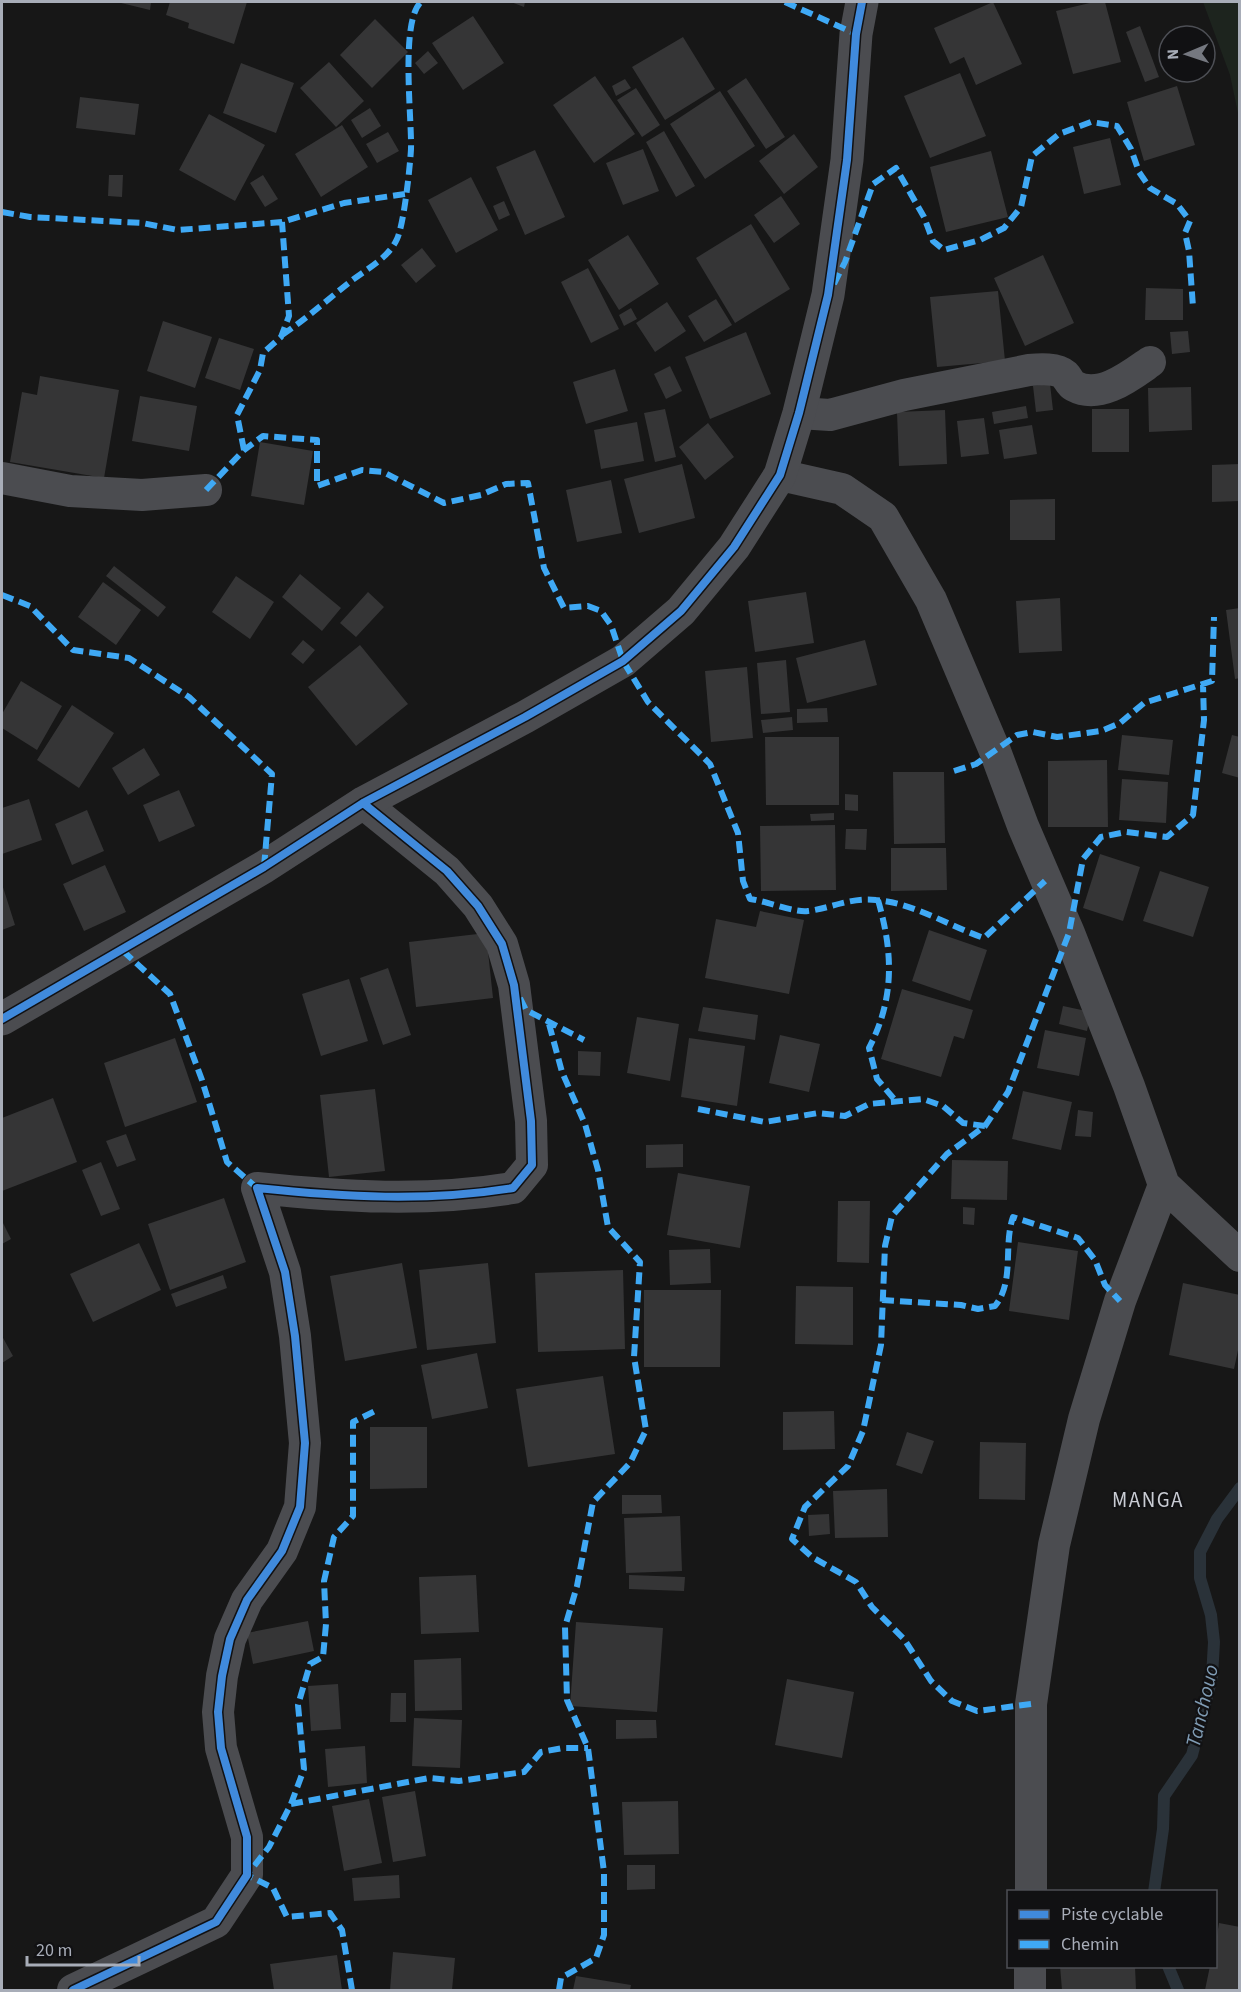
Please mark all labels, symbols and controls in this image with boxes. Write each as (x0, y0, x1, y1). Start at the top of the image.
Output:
north arrow (1157, 24, 1217, 84)
text: N (1162, 49, 1184, 60)
district label: MANGA (1112, 1485, 1184, 1515)
water label: Tanchouo (1178, 1662, 1226, 1750)
legend (1007, 1890, 1217, 1968)
text: Piste cyclable (1061, 1902, 1163, 1927)
scale bar (27, 1929, 140, 1967)
text: Chemin (1061, 1932, 1119, 1957)
text: 20 m (36, 1938, 72, 1963)

